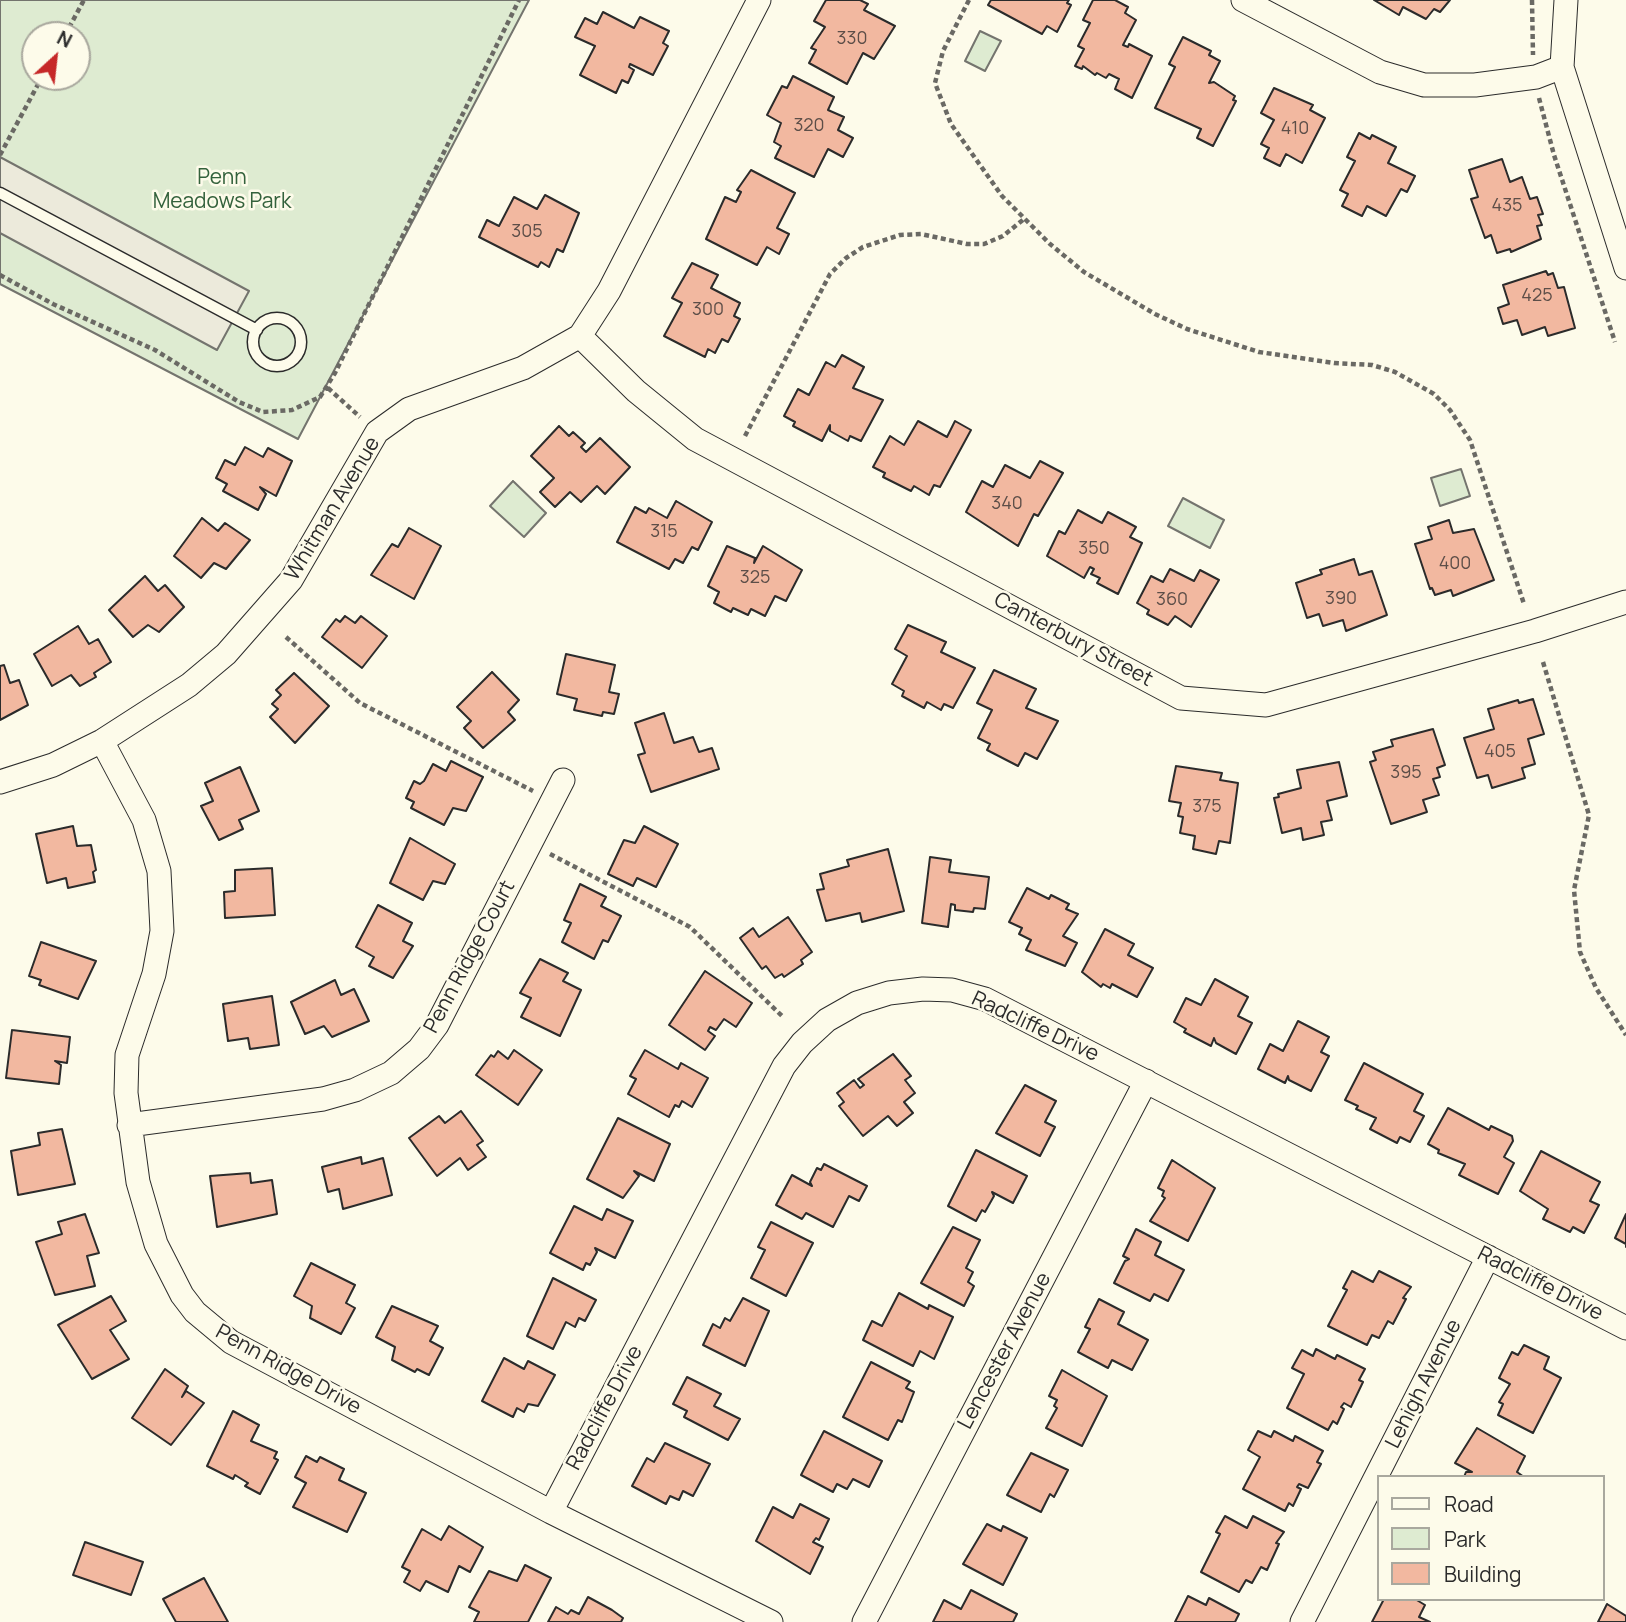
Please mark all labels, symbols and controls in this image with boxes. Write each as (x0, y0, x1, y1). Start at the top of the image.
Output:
north arrow (21, 21, 91, 91)
text: N (53, 24, 77, 54)
house number: 330 (837, 28, 867, 50)
house number: 320 (793, 115, 825, 137)
house number: 410 (1281, 118, 1309, 140)
park label: Penn Meadows Park (153, 165, 291, 215)
house number: 435 (1492, 195, 1522, 217)
house number: 305 (511, 221, 543, 243)
house number: 425 (1521, 285, 1553, 307)
house number: 300 (692, 299, 724, 321)
street label: Whitman Avenue (280, 432, 386, 586)
house number: 340 (991, 493, 1023, 515)
house number: 315 (650, 521, 678, 543)
house number: 350 (1078, 538, 1110, 560)
house number: 400 (1439, 553, 1471, 575)
house number: 325 (740, 567, 770, 589)
street label: Canterbury Street (989, 587, 1157, 693)
house number: 390 (1325, 588, 1357, 610)
house number: 360 (1156, 589, 1188, 611)
house number: 405 (1484, 741, 1516, 763)
house number: 395 (1390, 762, 1422, 784)
house number: 375 (1192, 796, 1222, 818)
street label: Penn Ridge Court (419, 876, 521, 1038)
street label: Radcliffe Drive (967, 987, 1103, 1067)
street label: Radcliffe Drive (1473, 1242, 1607, 1326)
street label: Lencester Avenue (953, 1268, 1057, 1434)
street label: Lehigh Avenue (1381, 1315, 1467, 1453)
street label: Penn Ridge Drive (211, 1320, 365, 1420)
street label: Radcliffe Drive (562, 1341, 648, 1475)
legend (1378, 1475, 1605, 1601)
text: Road (1444, 1490, 1494, 1518)
text: Park (1444, 1525, 1486, 1553)
text: Building (1444, 1560, 1521, 1588)

